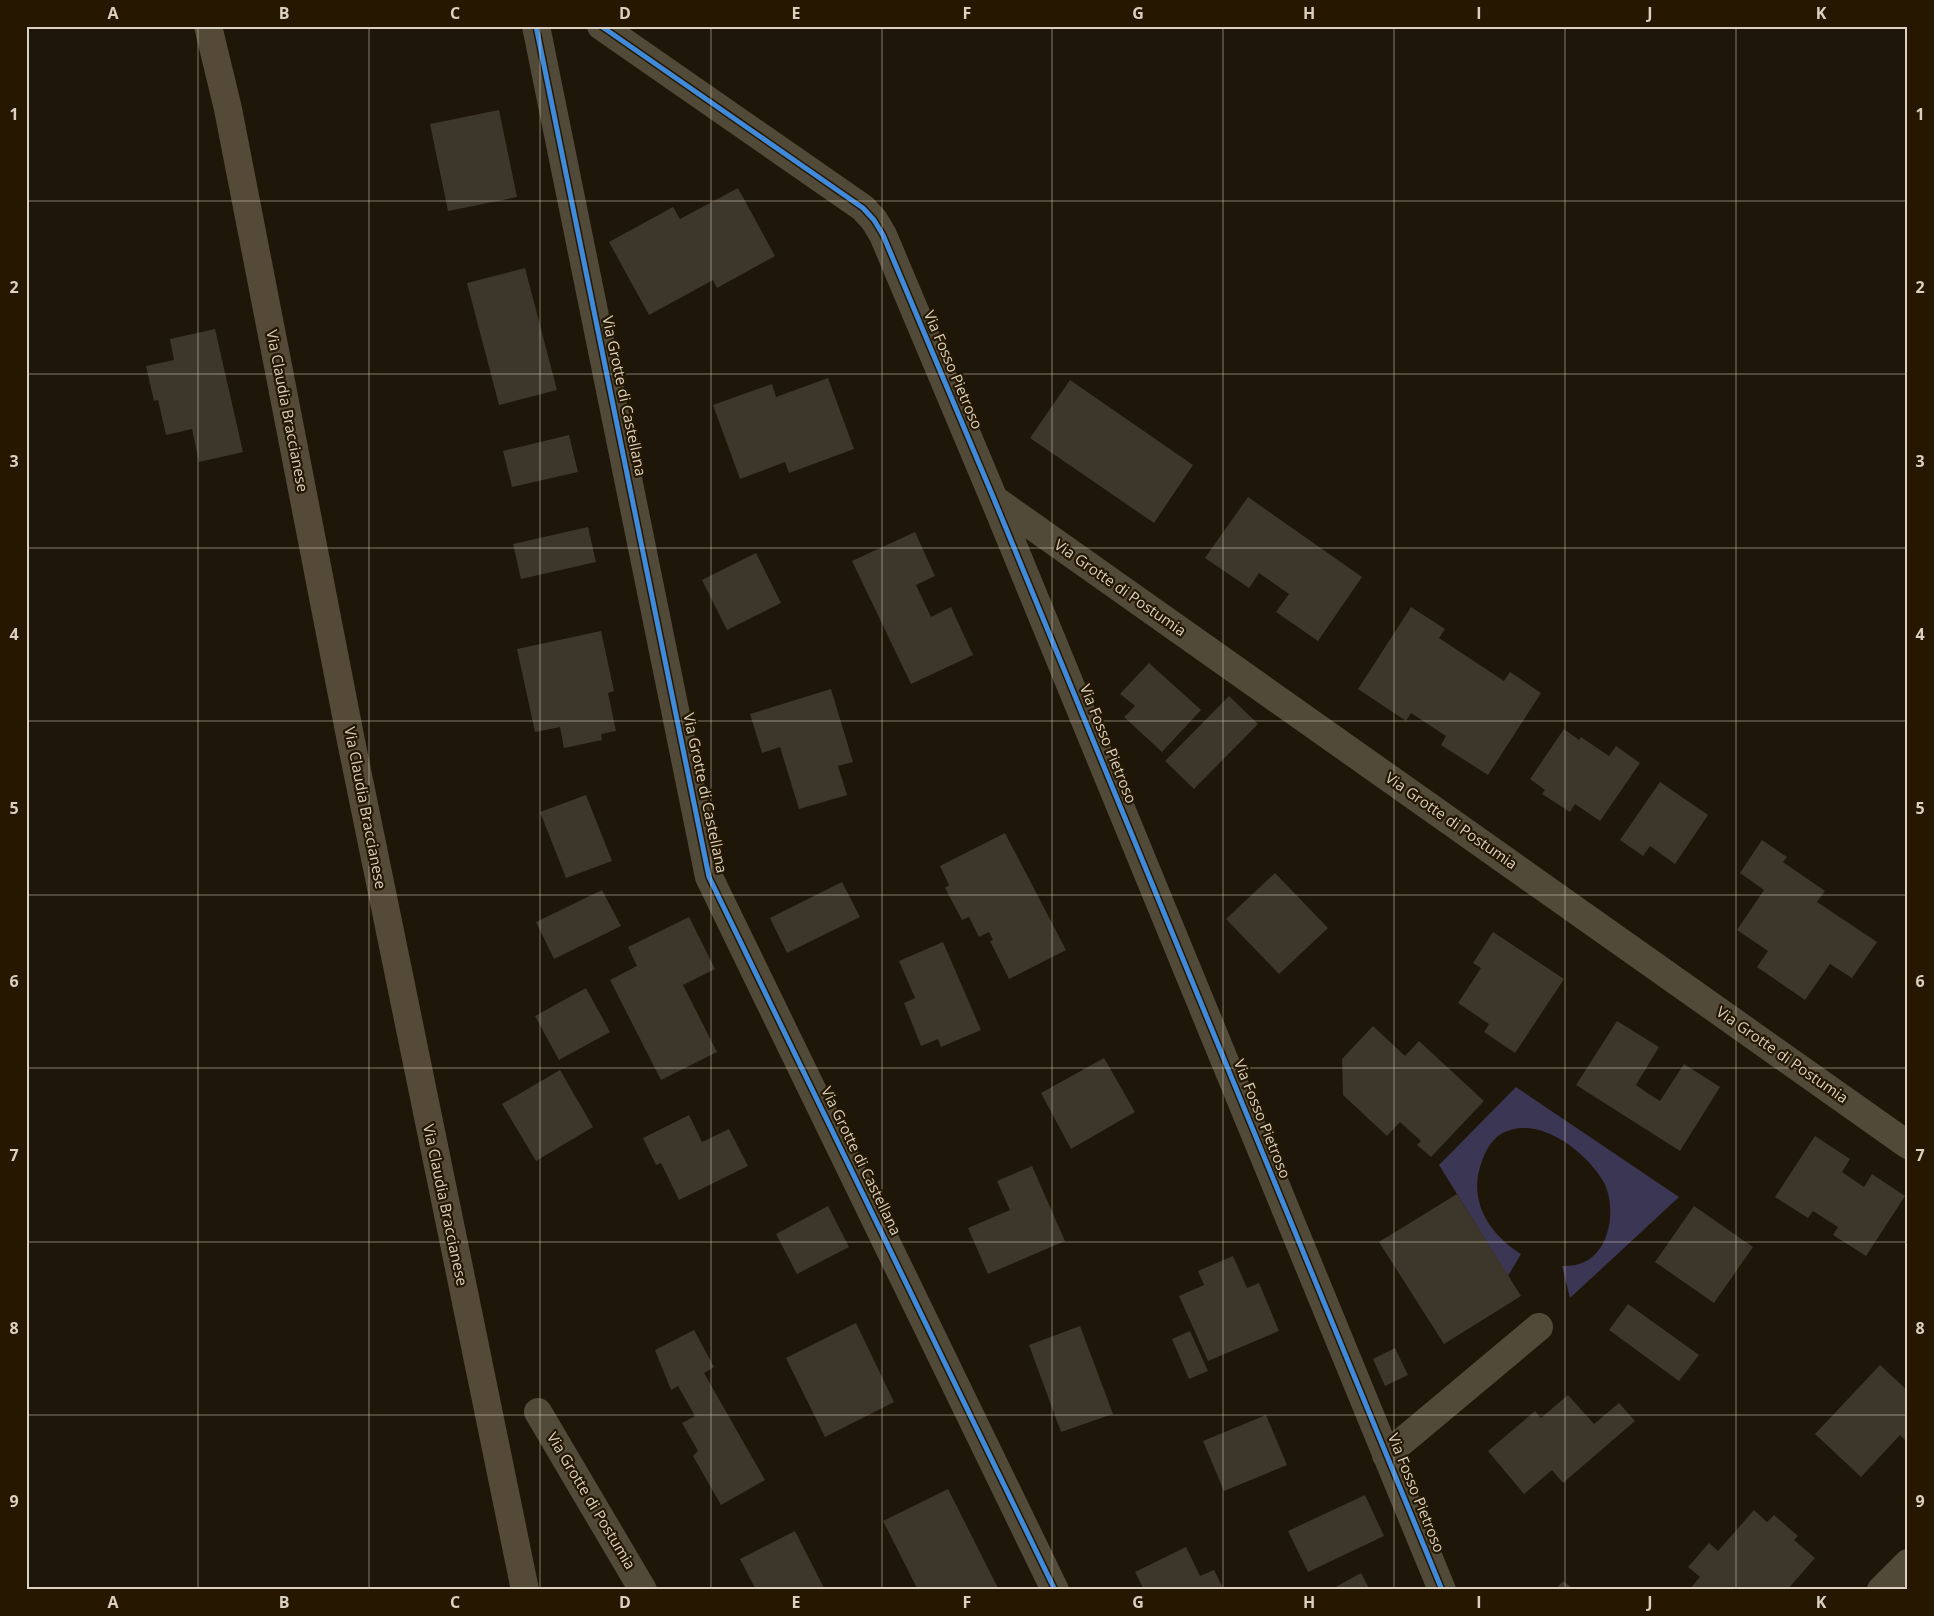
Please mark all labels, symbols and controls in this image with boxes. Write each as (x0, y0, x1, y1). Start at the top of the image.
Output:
text: A (107, 2, 119, 24)
text: B (279, 2, 289, 24)
text: C (450, 2, 460, 24)
text: D (619, 2, 631, 24)
text: E (792, 2, 801, 24)
text: F (963, 2, 971, 24)
text: G (1132, 2, 1144, 24)
text: H (1303, 2, 1315, 24)
text: I (1476, 2, 1482, 24)
text: J (1645, 2, 1653, 24)
text: K (1816, 2, 1827, 24)
text: 1 (9, 103, 19, 125)
text: 1 (1915, 103, 1925, 125)
text: 2 (9, 276, 19, 298)
text: 2 (1915, 276, 1925, 298)
street label: Via Fosso Pietroso (920, 307, 988, 432)
street label: Via Grotte di Castellana (598, 314, 652, 478)
street label: Via Claudia Braccianese (262, 328, 314, 494)
text: 3 (9, 450, 19, 472)
text: 3 (1915, 450, 1925, 472)
street label: Via Grotte di Postumia (1051, 534, 1190, 640)
text: 4 (9, 623, 19, 645)
text: 4 (1915, 623, 1925, 645)
street label: Via Fosso Pietroso (1076, 681, 1142, 806)
street label: Via Grotte di Castellana (679, 711, 733, 875)
street label: Via Claudia Braccianese (340, 725, 392, 891)
street label: Via Grotte di Postumia (1382, 767, 1521, 873)
text: 5 (9, 797, 19, 819)
text: 5 (1915, 797, 1925, 819)
text: 6 (9, 970, 19, 992)
text: 6 (1915, 970, 1925, 992)
street label: Via Grotte di Postumia (1713, 1001, 1852, 1107)
street label: Via Fosso Pietroso (1230, 1056, 1296, 1181)
street label: Via Grotte di Castellana (817, 1083, 907, 1238)
street label: Via Claudia Braccianese (419, 1122, 473, 1287)
text: 7 (9, 1144, 19, 1166)
text: 7 (1915, 1144, 1925, 1166)
text: 8 (9, 1317, 19, 1339)
text: 8 (1915, 1317, 1925, 1339)
street label: Via Grotte di Postumia (543, 1428, 641, 1573)
street label: Via Fosso Pietroso (1384, 1430, 1450, 1555)
text: 9 (9, 1490, 19, 1512)
text: 9 (1915, 1490, 1925, 1512)
text: A (107, 1591, 119, 1613)
text: B (279, 1591, 289, 1613)
text: C (450, 1591, 460, 1613)
text: D (619, 1591, 631, 1613)
text: E (792, 1591, 801, 1613)
text: F (963, 1591, 971, 1613)
text: G (1132, 1591, 1144, 1613)
text: H (1303, 1591, 1315, 1613)
text: I (1476, 1591, 1482, 1613)
text: J (1645, 1591, 1653, 1613)
text: K (1816, 1591, 1827, 1613)

